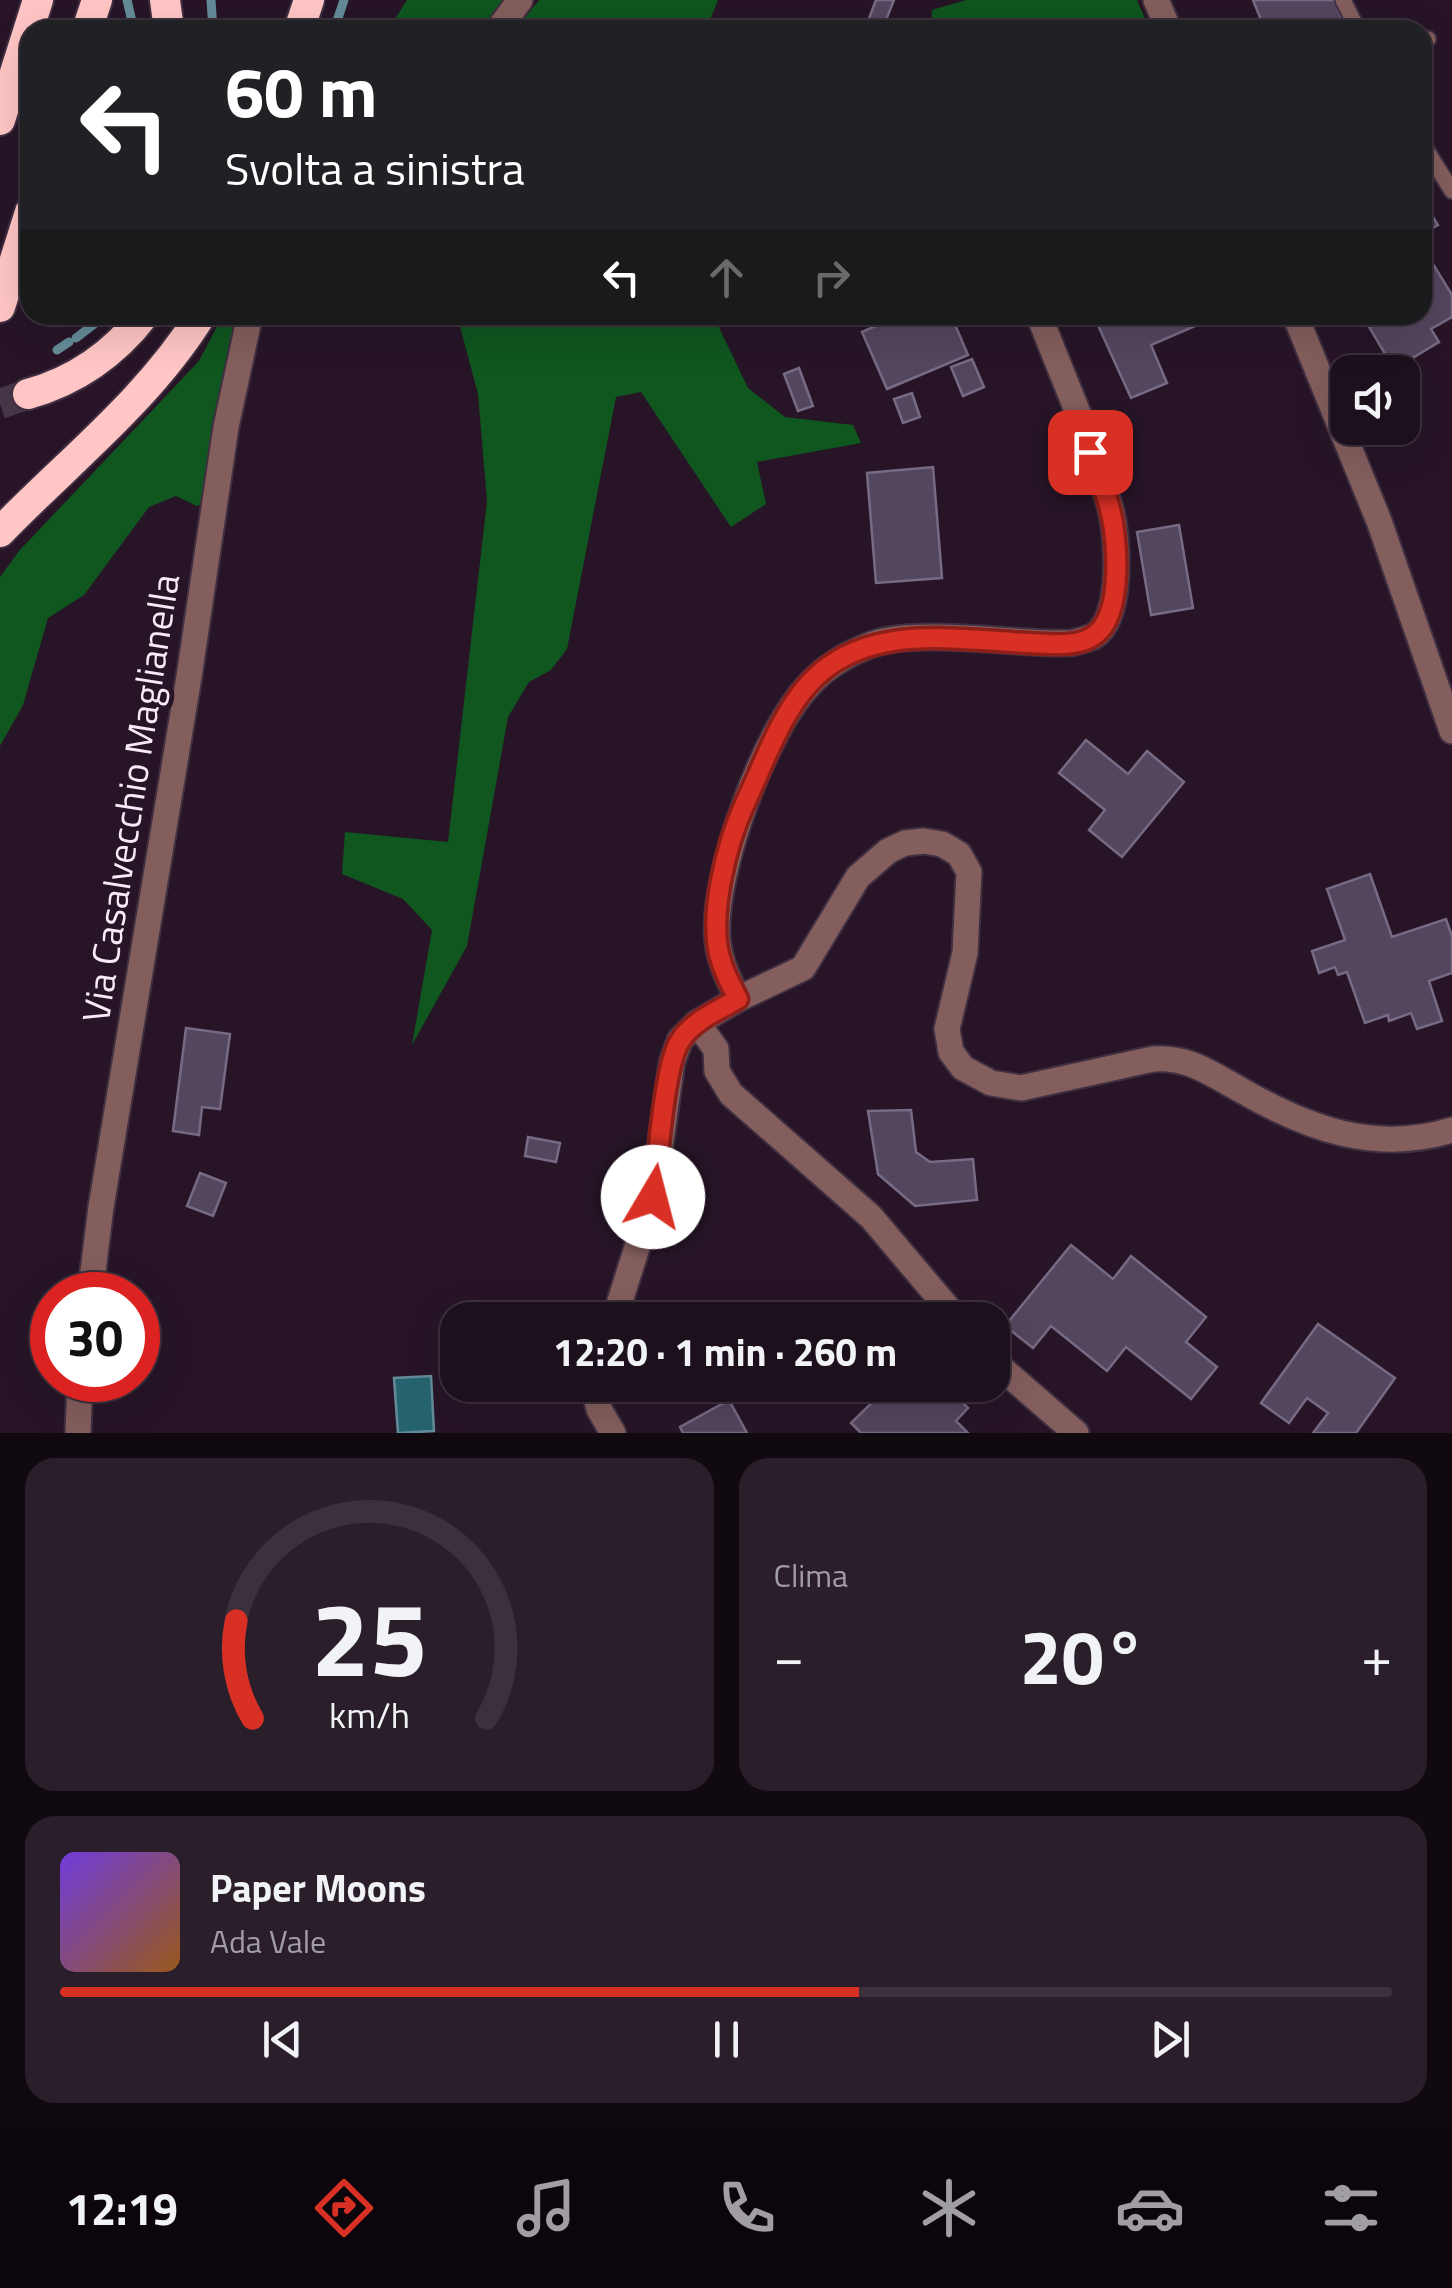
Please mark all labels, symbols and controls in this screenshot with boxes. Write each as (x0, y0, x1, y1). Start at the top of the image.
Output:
text: 60 m (225, 38, 378, 144)
icon: left (60, 60, 190, 190)
text: Svolta a sinistra (225, 134, 525, 202)
icon: left (594, 250, 649, 305)
icon: ahead (699, 250, 754, 305)
icon: right (804, 250, 859, 305)
map controls (1330, 355, 1420, 445)
button: sound (1330, 355, 1420, 445)
pin (1048, 410, 1133, 495)
icon: arrive (1063, 425, 1118, 480)
street label: Via Casalvecchio Maglianella (66, 570, 194, 1026)
position arrow (601, 1145, 705, 1249)
speed limit sign: 30 (30, 1272, 160, 1402)
text: 12:20 · 1 min · 260 m (553, 1323, 897, 1381)
text: Clima (774, 1551, 848, 1599)
text: 25 (311, 1558, 427, 1716)
text: 20° (1020, 1599, 1146, 1713)
text: − (774, 1614, 804, 1697)
text: + (1361, 1614, 1392, 1697)
text: km/h (329, 1687, 410, 1742)
text: Paper Moons (210, 1859, 426, 1917)
text: Ada Vale (210, 1917, 326, 1965)
icon: previous (255, 2012, 310, 2067)
icon: pause (699, 2012, 754, 2067)
icon: next (1143, 2012, 1198, 2067)
icon: directions (309, 2173, 379, 2243)
icon: music (511, 2173, 581, 2243)
icon: phone (712, 2173, 782, 2243)
icon: climate (914, 2173, 984, 2243)
icon: car (1115, 2173, 1185, 2243)
icon: filters (1316, 2173, 1386, 2243)
text: 12:19 (66, 2174, 178, 2242)

